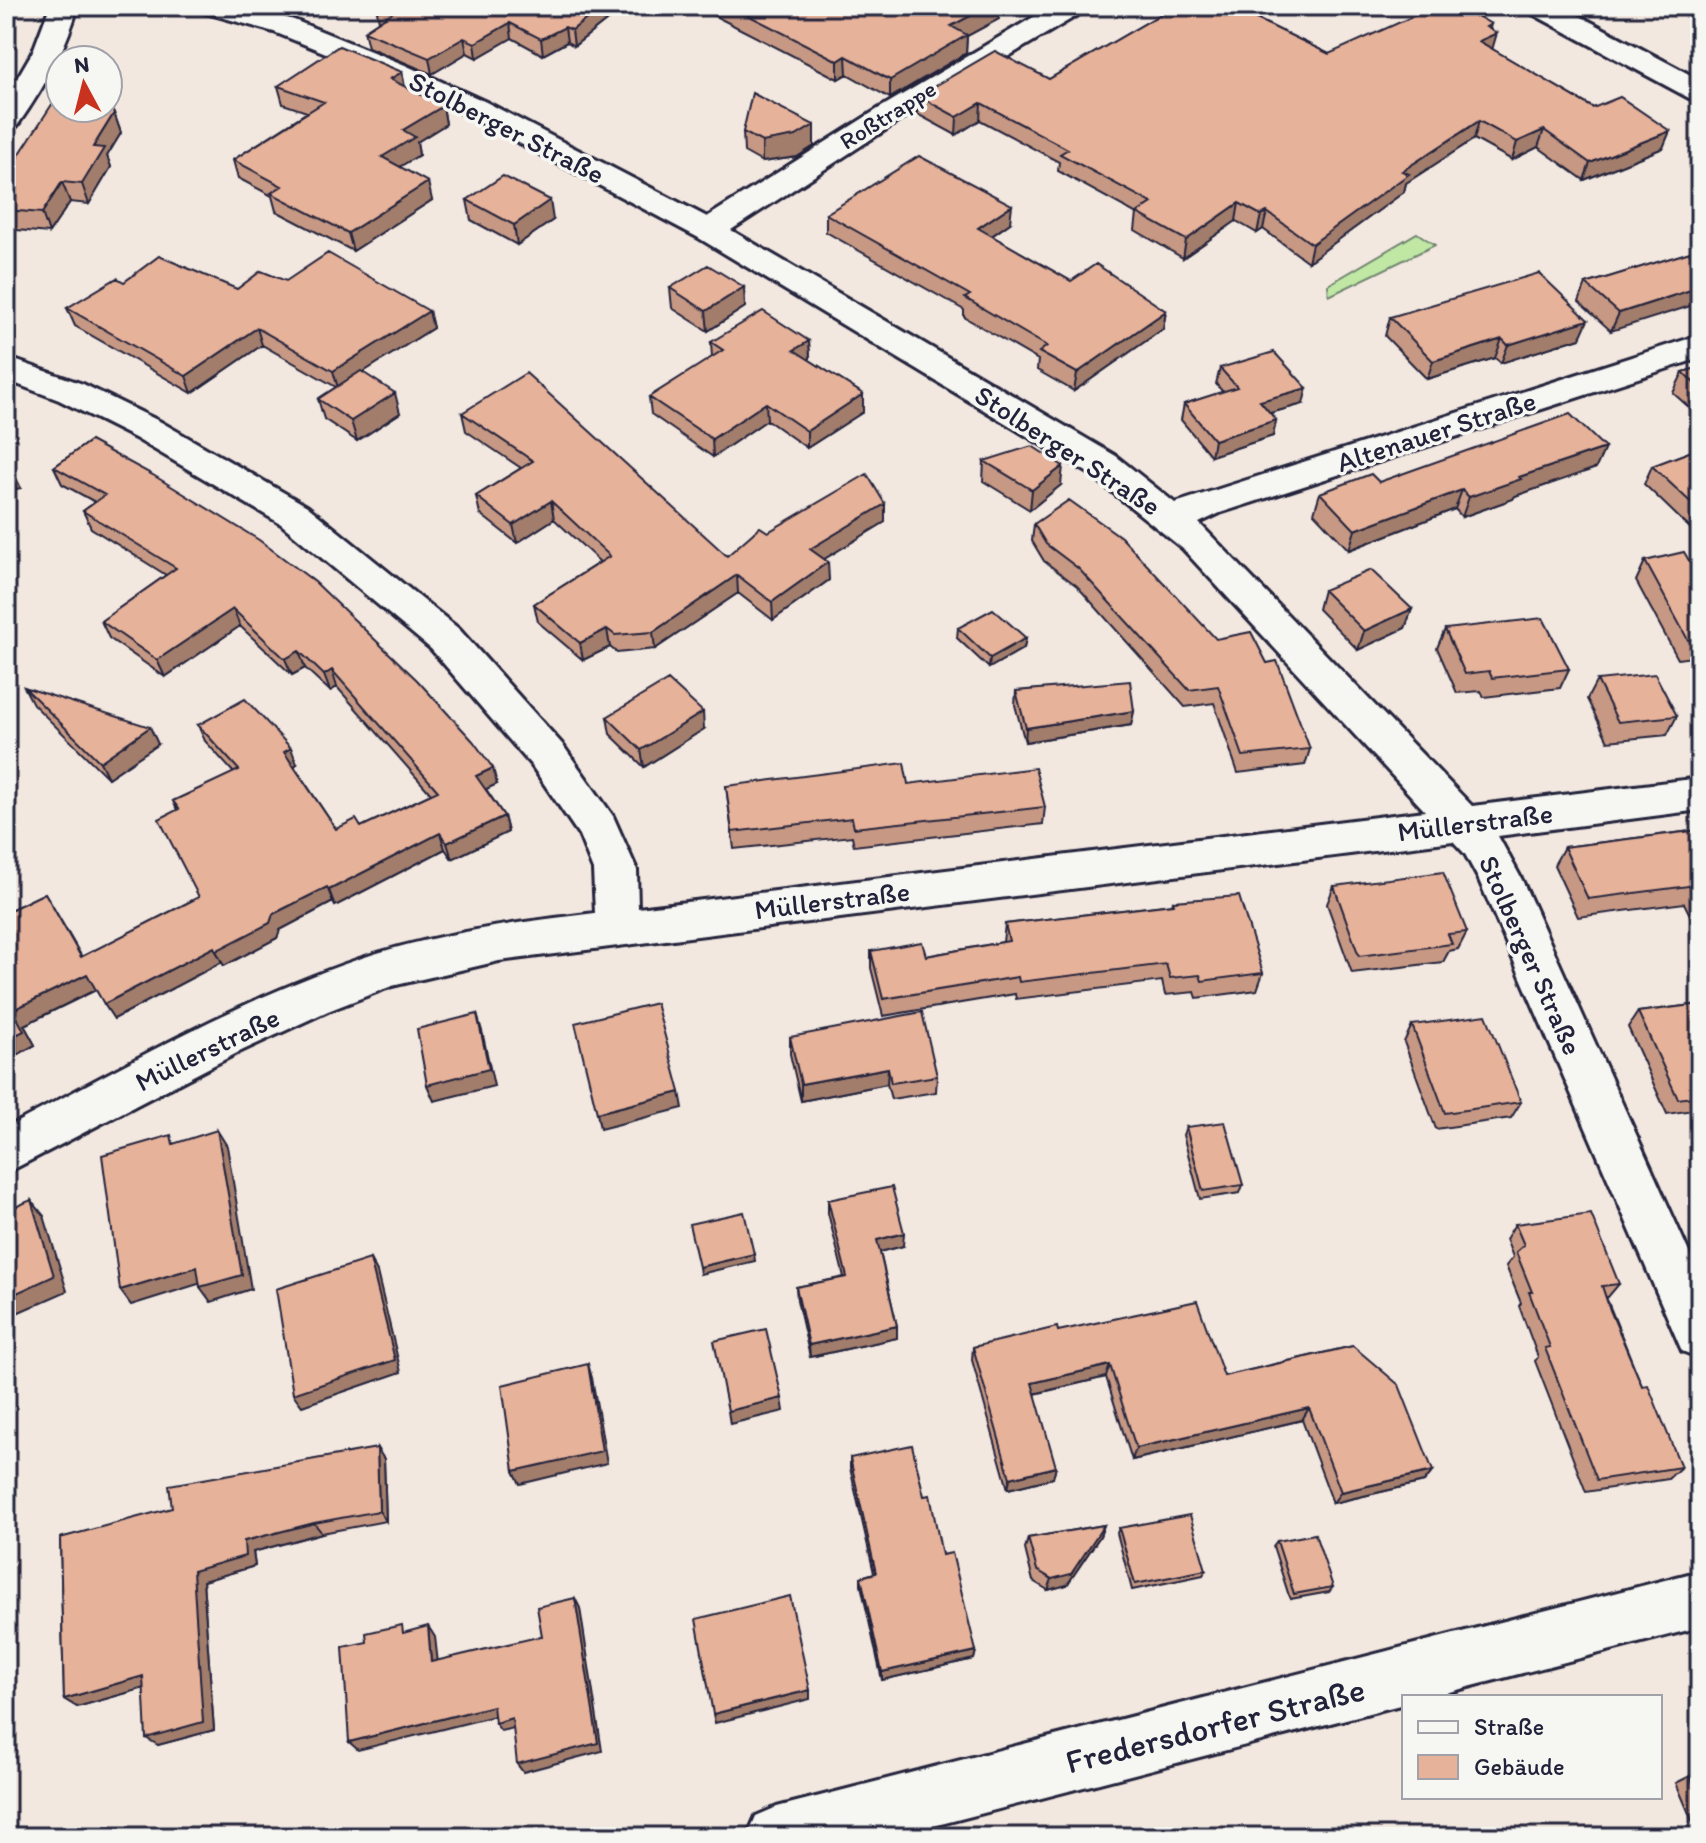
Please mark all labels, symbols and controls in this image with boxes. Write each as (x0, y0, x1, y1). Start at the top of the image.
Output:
north arrow (44, 44, 124, 124)
text: N (73, 50, 91, 79)
street label: Stolberger Straße (404, 63, 610, 191)
street label: Roßtrappe (834, 74, 941, 156)
street label: Stolberger Straße (969, 377, 1167, 523)
street label: Altenauer Straße (1332, 383, 1540, 479)
street label: Müllerstraße (1395, 796, 1555, 848)
street label: Stolberger Straße (1472, 850, 1590, 1060)
street label: Müllerstraße (752, 874, 912, 926)
street label: Müllerstraße (129, 999, 285, 1099)
street label: Fredersdorfer Straße (1061, 1668, 1369, 1782)
legend (1402, 1695, 1662, 1799)
text: Straße (1474, 1712, 1544, 1741)
text: Gebäude (1474, 1752, 1565, 1781)

